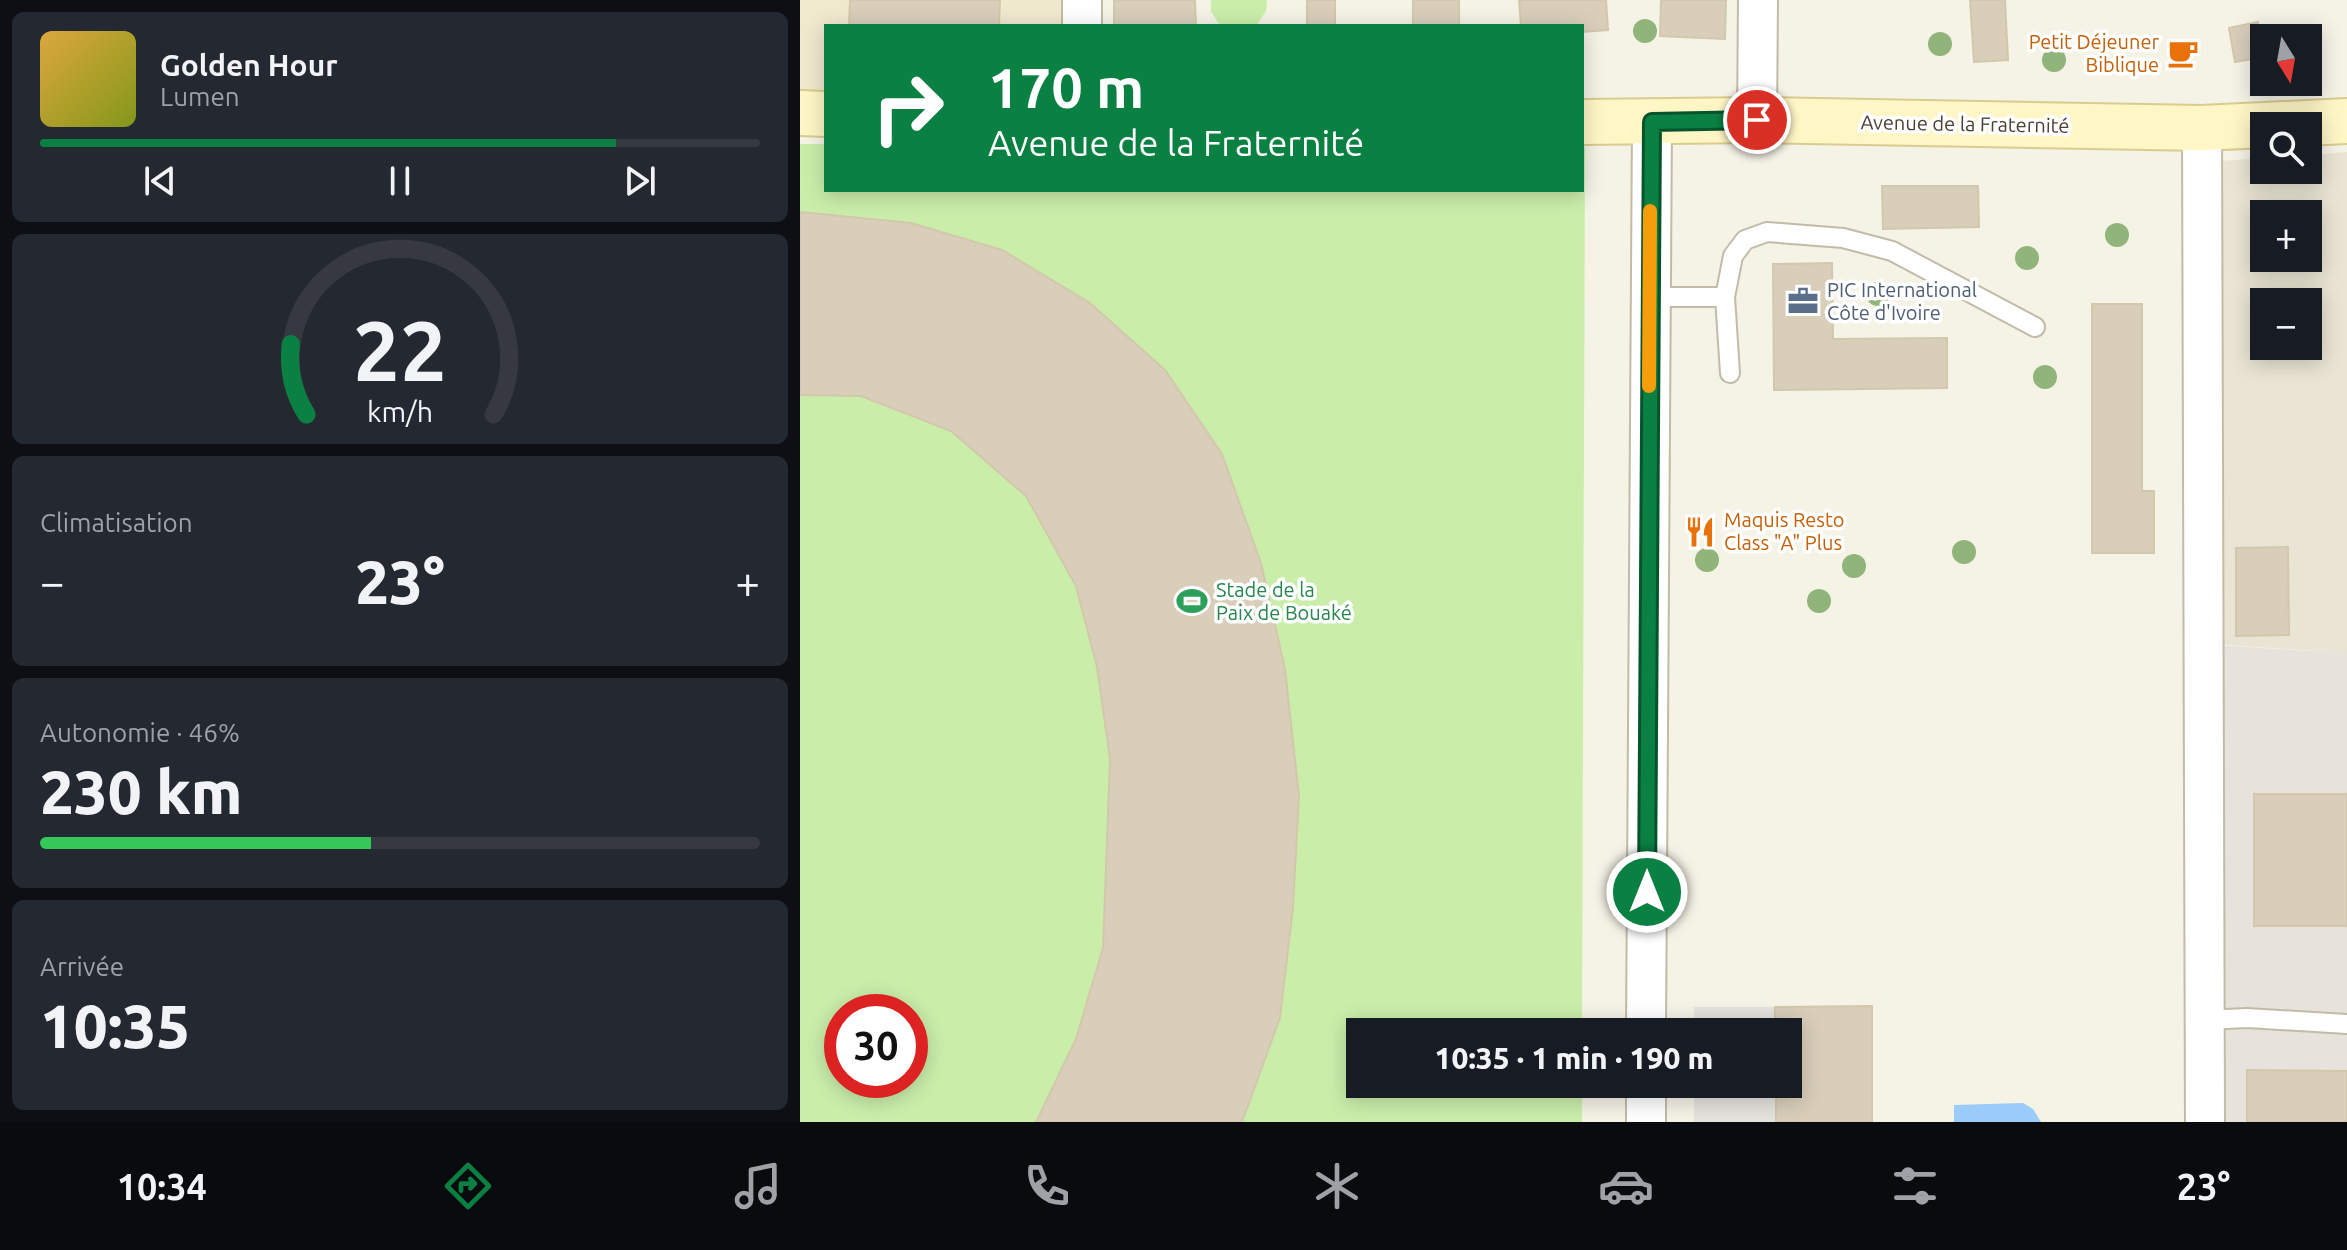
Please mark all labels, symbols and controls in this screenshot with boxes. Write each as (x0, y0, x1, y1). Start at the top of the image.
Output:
north arrow (2250, 24, 2322, 96)
map controls (2250, 24, 2322, 360)
place label: Petit Déjeuner Biblique (2029, 30, 2159, 76)
cafe icon: Petit Déjeuner Biblique (2166, 36, 2200, 70)
text: Golden Hour (160, 48, 338, 82)
icon: right (856, 56, 960, 160)
text: 170 m (988, 56, 1144, 119)
text: Lumen (160, 82, 240, 111)
pin (1723, 86, 1791, 154)
icon: arrive (1735, 98, 1779, 142)
street label: Avenue de la Fraternité (1860, 110, 2070, 137)
button: search (2250, 112, 2322, 184)
text: Avenue de la Fraternité (988, 122, 1364, 163)
icon: previous (138, 159, 182, 203)
icon: pause (378, 159, 422, 203)
icon: next (618, 159, 662, 203)
button: + (2250, 200, 2322, 272)
place label: PIC International Côte d'Ivoire (1827, 278, 1977, 324)
office icon: PIC International Côte d'Ivoire (1786, 284, 1820, 318)
button: − (2250, 288, 2322, 360)
text: 22 (353, 303, 447, 397)
text: km/h (367, 395, 433, 427)
text: Climatisation (40, 508, 193, 537)
place label: Maquis Resto Class "A" Plus (1724, 508, 1845, 554)
restaurant icon: Maquis Resto Class "A" Plus (1683, 515, 1717, 549)
text: 23° (355, 548, 445, 615)
text: − (40, 557, 65, 606)
text: + (735, 557, 760, 606)
place label: Stade de la Paix de Bouaké (1216, 578, 1352, 624)
sports icon: Stade de la Paix de Bouaké (1175, 584, 1209, 618)
text: Autonomie · 46% (40, 718, 240, 747)
text: 230 km (40, 758, 242, 825)
position arrow (1605, 850, 1689, 934)
text: Arrivée (40, 952, 124, 981)
text: 10:35 (40, 992, 190, 1059)
speed limit sign: 30 (824, 994, 928, 1098)
text: 10:35 · 1 min · 190 m (1435, 1041, 1713, 1075)
icon: directions (440, 1158, 496, 1214)
icon: music (730, 1158, 786, 1214)
icon: phone (1019, 1158, 1075, 1214)
icon: climate (1309, 1158, 1365, 1214)
icon: car (1598, 1158, 1654, 1214)
icon: filters (1887, 1158, 1943, 1214)
text: 10:34 (117, 1166, 207, 1207)
text: 23° (2177, 1166, 2230, 1207)

